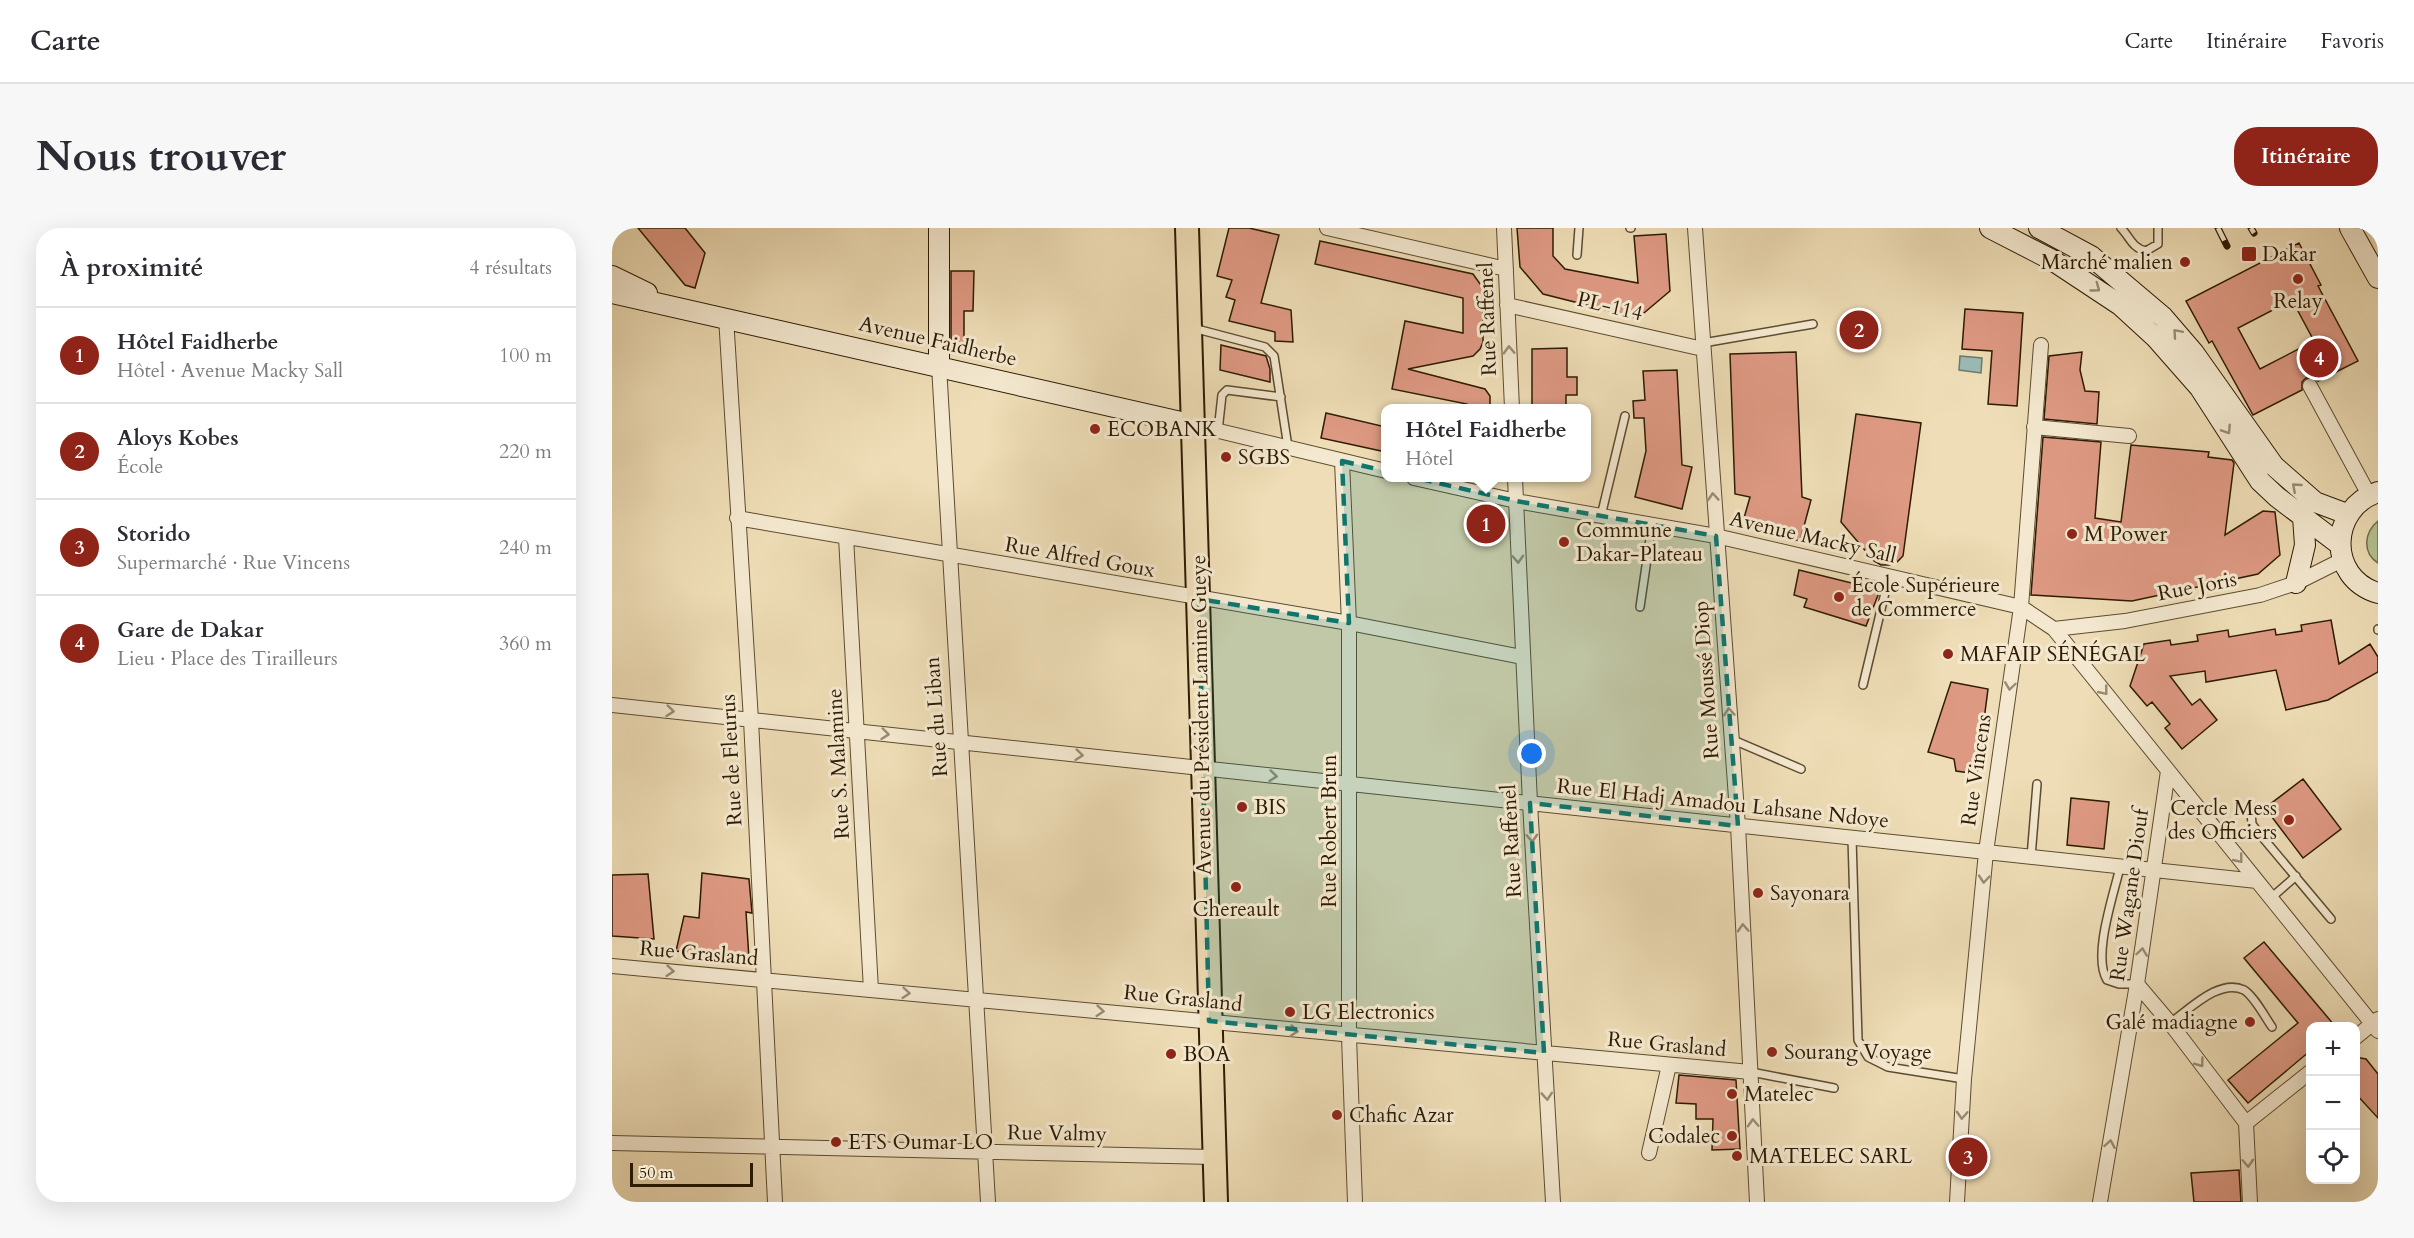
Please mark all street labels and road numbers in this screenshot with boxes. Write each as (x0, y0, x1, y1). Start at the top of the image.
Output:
street label: Rue Raffenel (1471, 262, 1504, 376)
street label: PL-114 (1574, 285, 1646, 328)
street label: Avenue Faidherbe (856, 309, 1020, 374)
street label: Avenue Macky Sall (1727, 504, 1899, 571)
street label: Rue Alfred Goux (1003, 530, 1158, 585)
street label: Avenue du Président Lamine Gueye (1184, 555, 1219, 875)
street label: Rue Joris (2155, 565, 2239, 608)
street label: Rue Moussé Diop (1687, 600, 1726, 760)
street label: Rue du Liban (918, 656, 955, 778)
street label: Rue S. Malamine (820, 688, 857, 840)
street label: Rue de Fleurus (714, 693, 749, 827)
street label: Rue Vincens (1954, 712, 1999, 828)
street label: Rue Robert Brun (1315, 754, 1344, 908)
street label: Rue El Hadj Amadou Lahsane Ndoye (1556, 772, 1890, 835)
street label: Rue Raffenel (1494, 783, 1529, 899)
street label: Rue Wagane Diouf (2103, 803, 2156, 983)
street label: Rue Grasland (638, 934, 760, 973)
street label: Rue Grasland (1122, 978, 1244, 1019)
street label: Rue Grasland (1606, 1025, 1728, 1064)
street label: Rue Valmy (1007, 1118, 1107, 1149)

